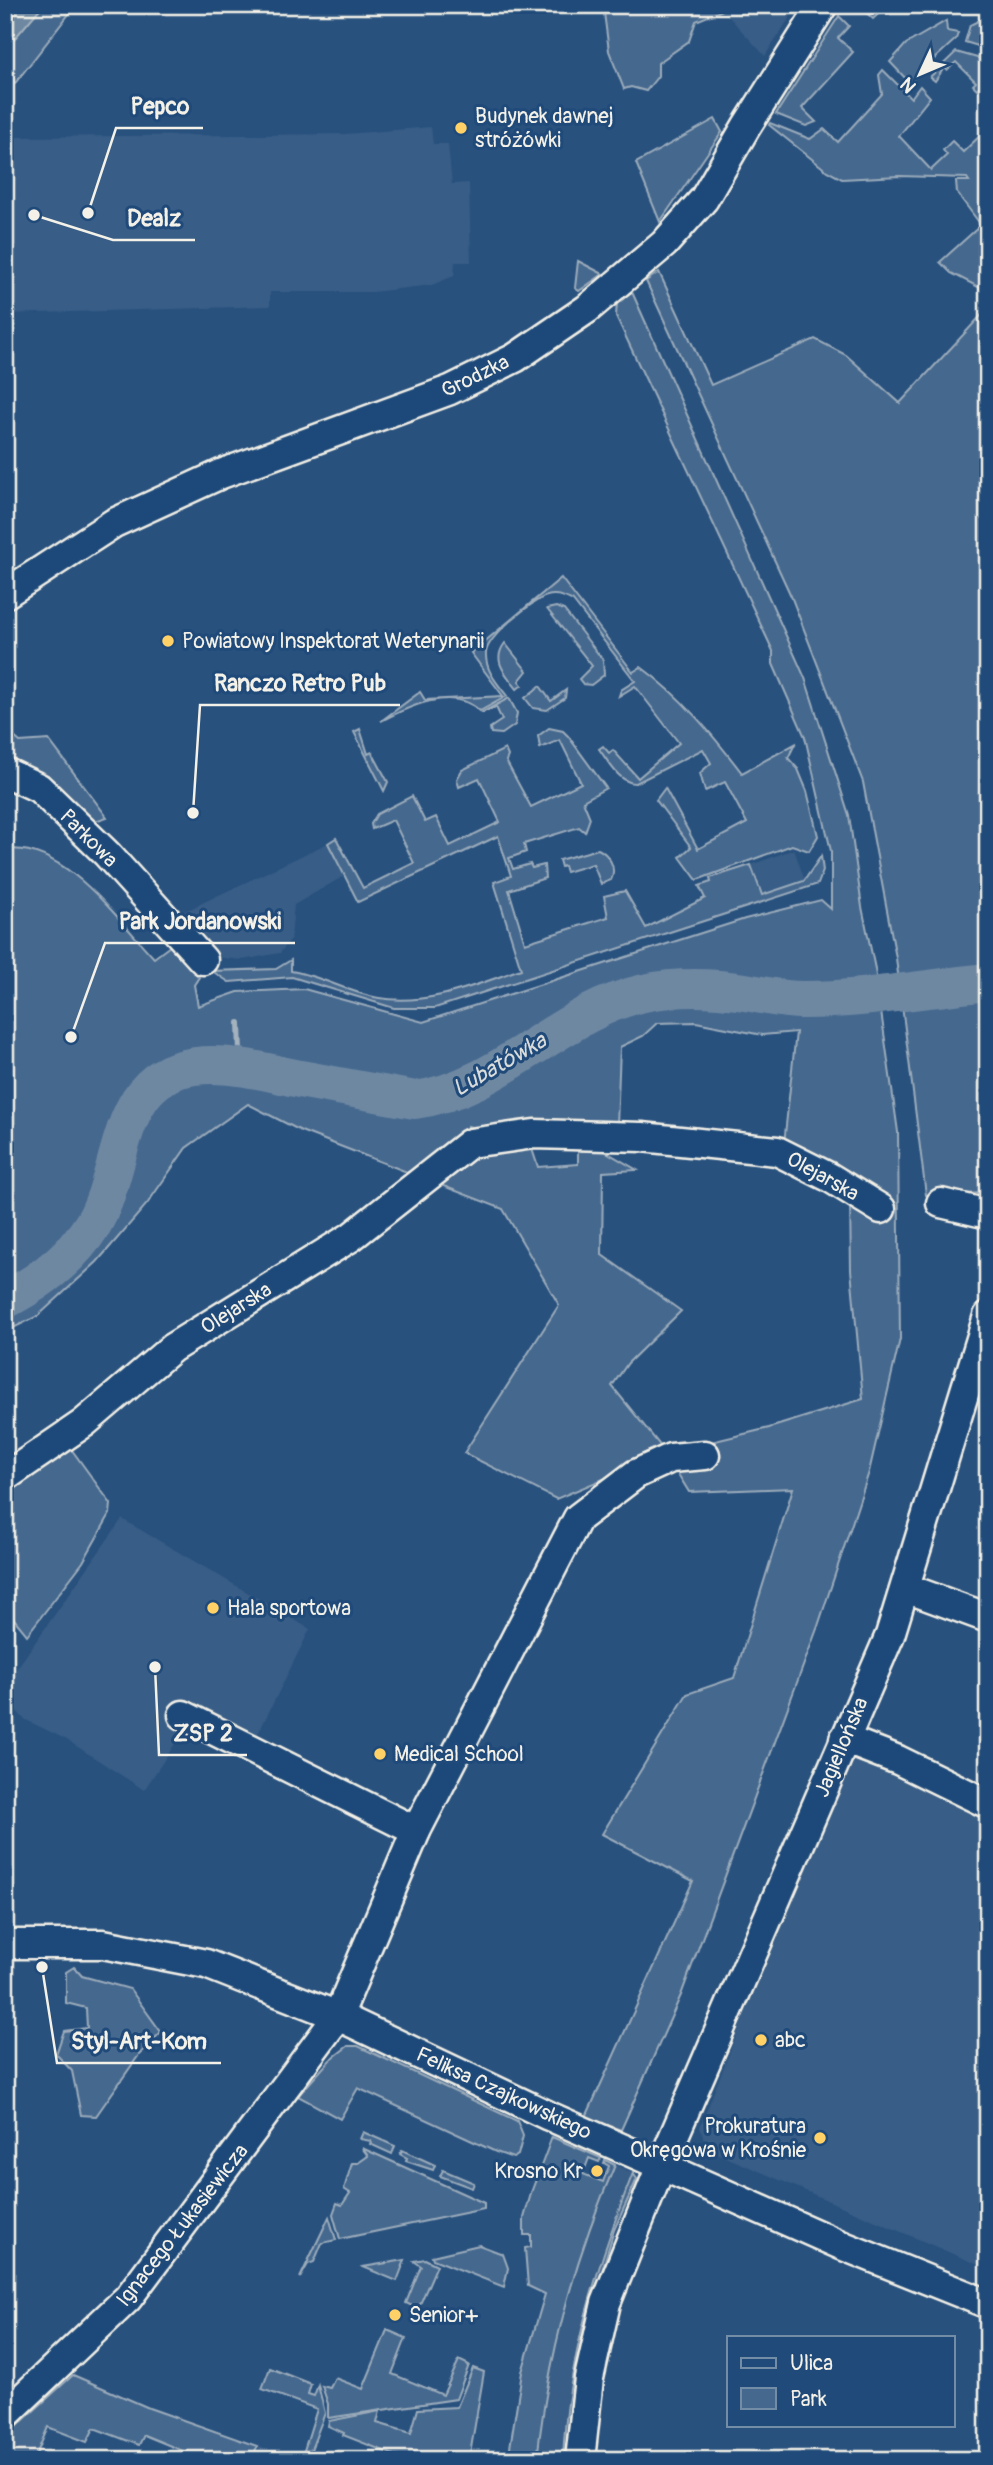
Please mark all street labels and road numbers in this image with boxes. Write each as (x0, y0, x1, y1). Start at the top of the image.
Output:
street label: Grodzka (437, 349, 514, 404)
street label: Parkowa (54, 803, 124, 873)
street label: Olejarska (782, 1146, 864, 1207)
street label: Olejarska (196, 1276, 277, 1341)
street label: Jagiellońska (808, 1693, 875, 1801)
street label: Feliksa Czajkowskiego (412, 2041, 596, 2146)
street label: Ignacego Łukasiewicza (110, 2138, 254, 2312)

